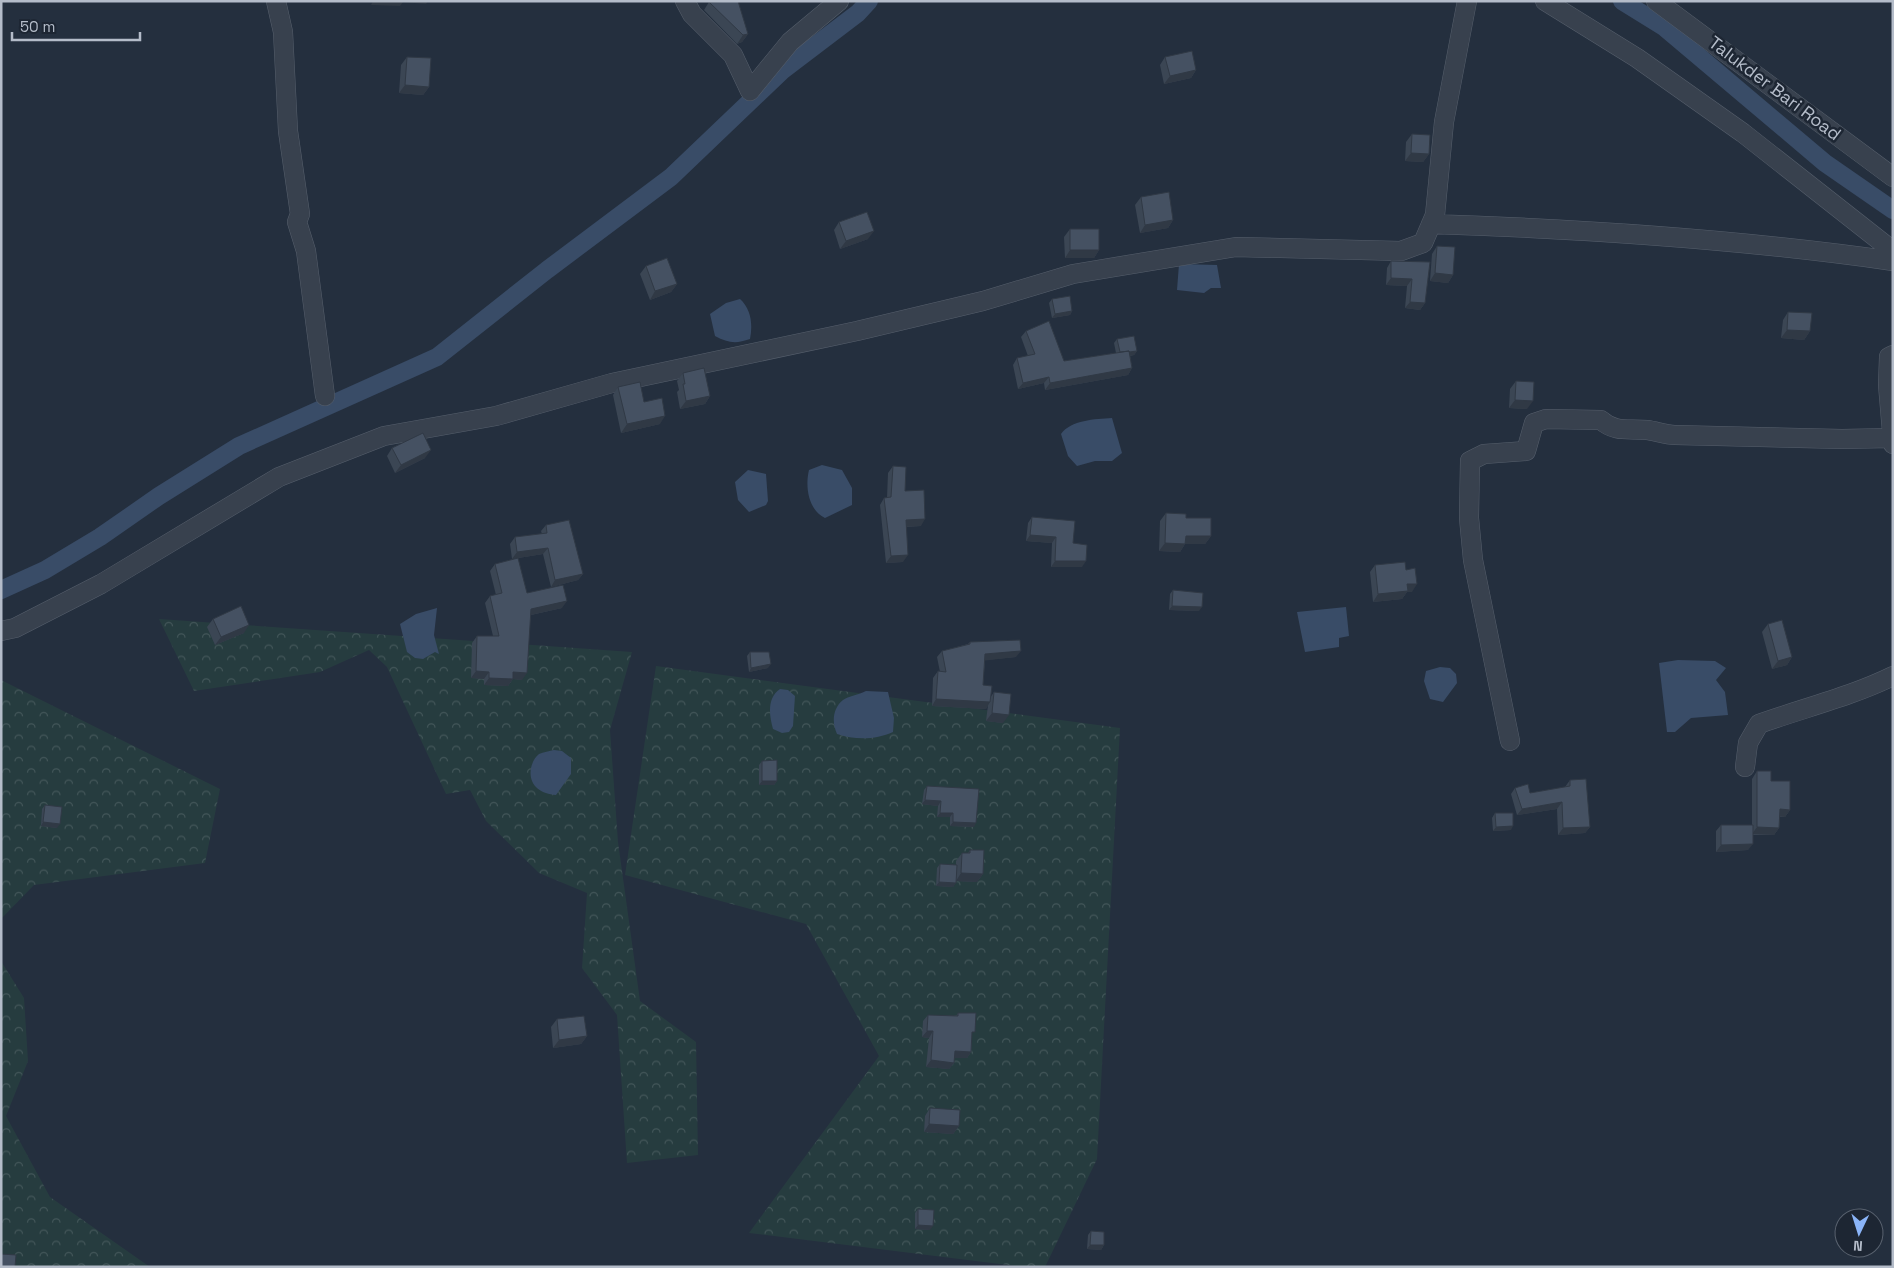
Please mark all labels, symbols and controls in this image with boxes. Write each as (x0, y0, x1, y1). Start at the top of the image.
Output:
scale bar (12, 10, 140, 42)
text: 50 m (20, 17, 55, 36)
street label: Talukder Bari Road (1704, 31, 1846, 145)
north arrow (1834, 1208, 1884, 1258)
text: N (1853, 1237, 1863, 1255)

